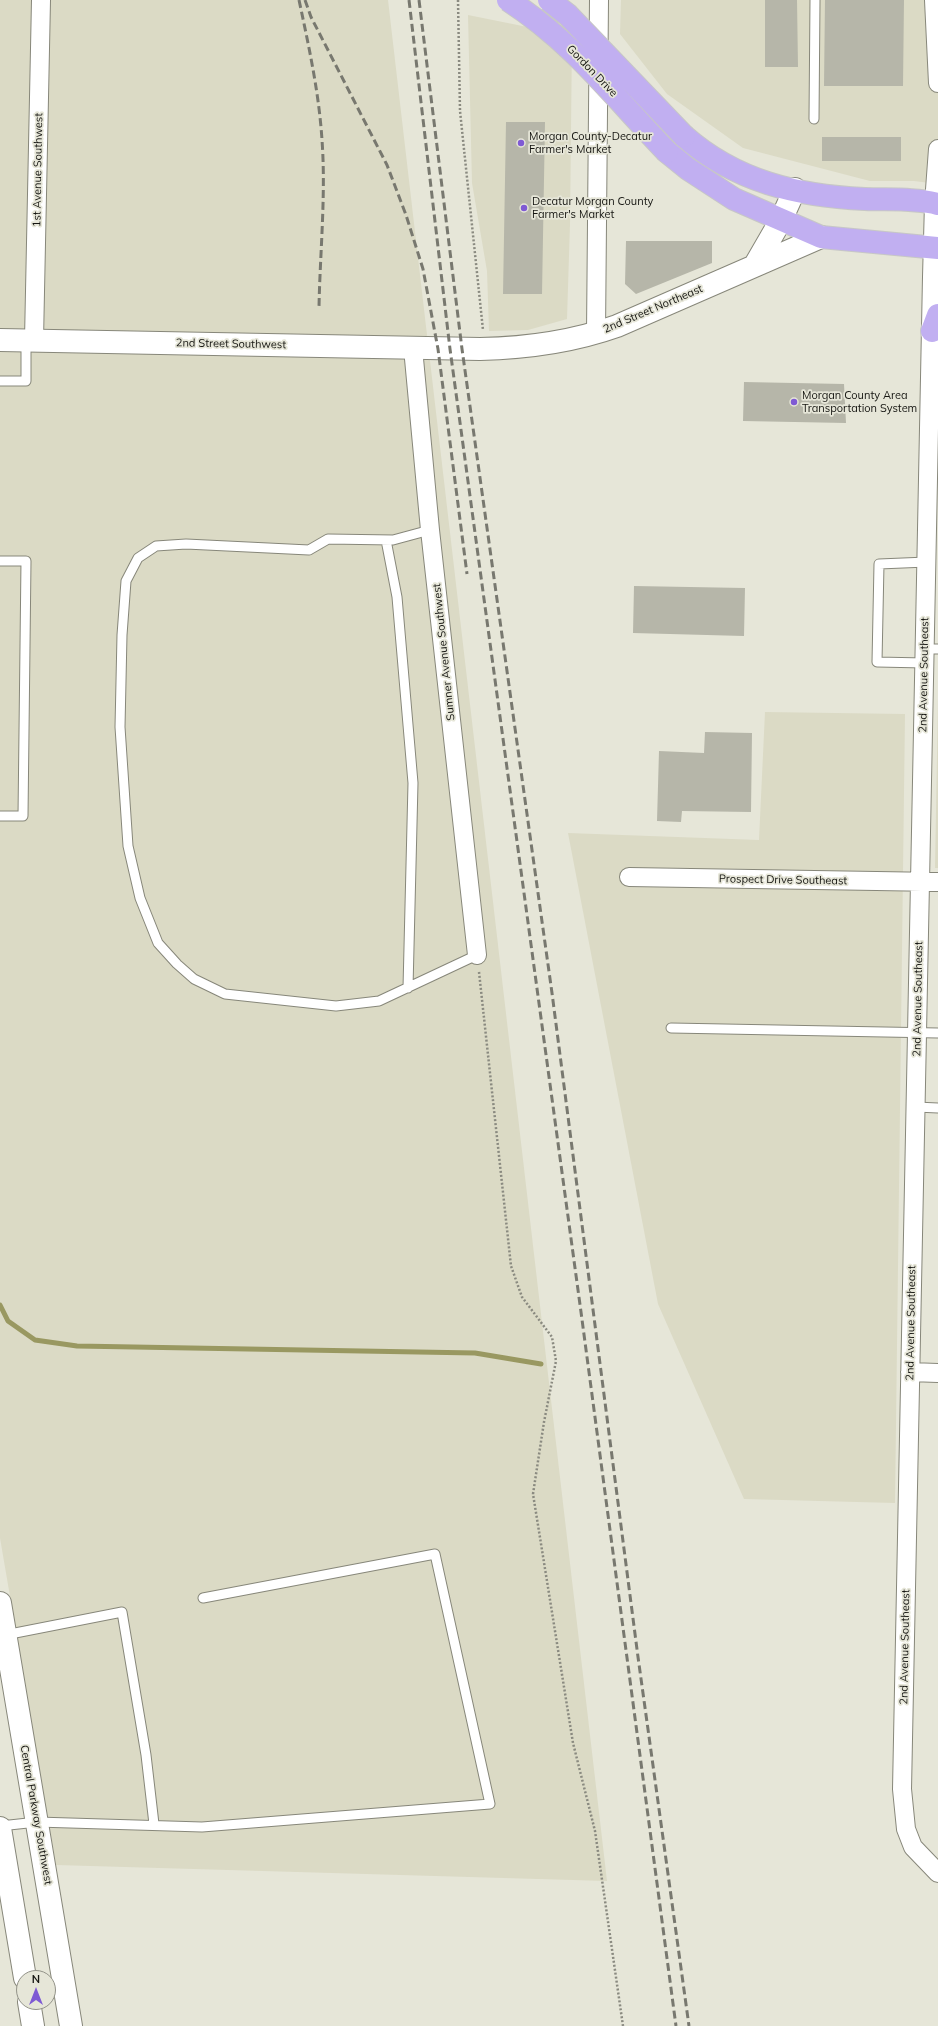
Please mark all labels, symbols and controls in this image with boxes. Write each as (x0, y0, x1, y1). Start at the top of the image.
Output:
street label: Gordon Drive (564, 42, 620, 100)
street label: 1st Avenue Southwest (30, 113, 46, 227)
place label: Morgan County-Decatur Farmer's Market (529, 130, 652, 156)
marker: Morgan County-Decatur Farmer's Market (516, 138, 526, 148)
place label: Decatur Morgan County Farmer's Market (532, 195, 653, 221)
marker: Decatur Morgan County Farmer's Market (519, 203, 529, 213)
street label: 2nd Street Northeast (601, 282, 705, 336)
street label: 2nd Street Southwest (176, 336, 286, 352)
place label: Morgan County Area Transportation System (802, 389, 917, 415)
marker: Morgan County Area Transportation System (789, 397, 799, 407)
street label: Sumner Avenue Southwest (430, 583, 458, 721)
street label: 2nd Avenue Southeast (916, 617, 932, 733)
street label: Prospect Drive Southeast (719, 872, 847, 888)
street label: 2nd Avenue Southeast (910, 941, 926, 1057)
street label: 2nd Avenue Southeast (903, 1265, 919, 1381)
street label: 2nd Avenue Southeast (897, 1589, 913, 1705)
street label: Central Parkway Southwest (17, 1744, 55, 1886)
north arrow (16, 1970, 56, 2010)
text: N (32, 1972, 40, 1986)

